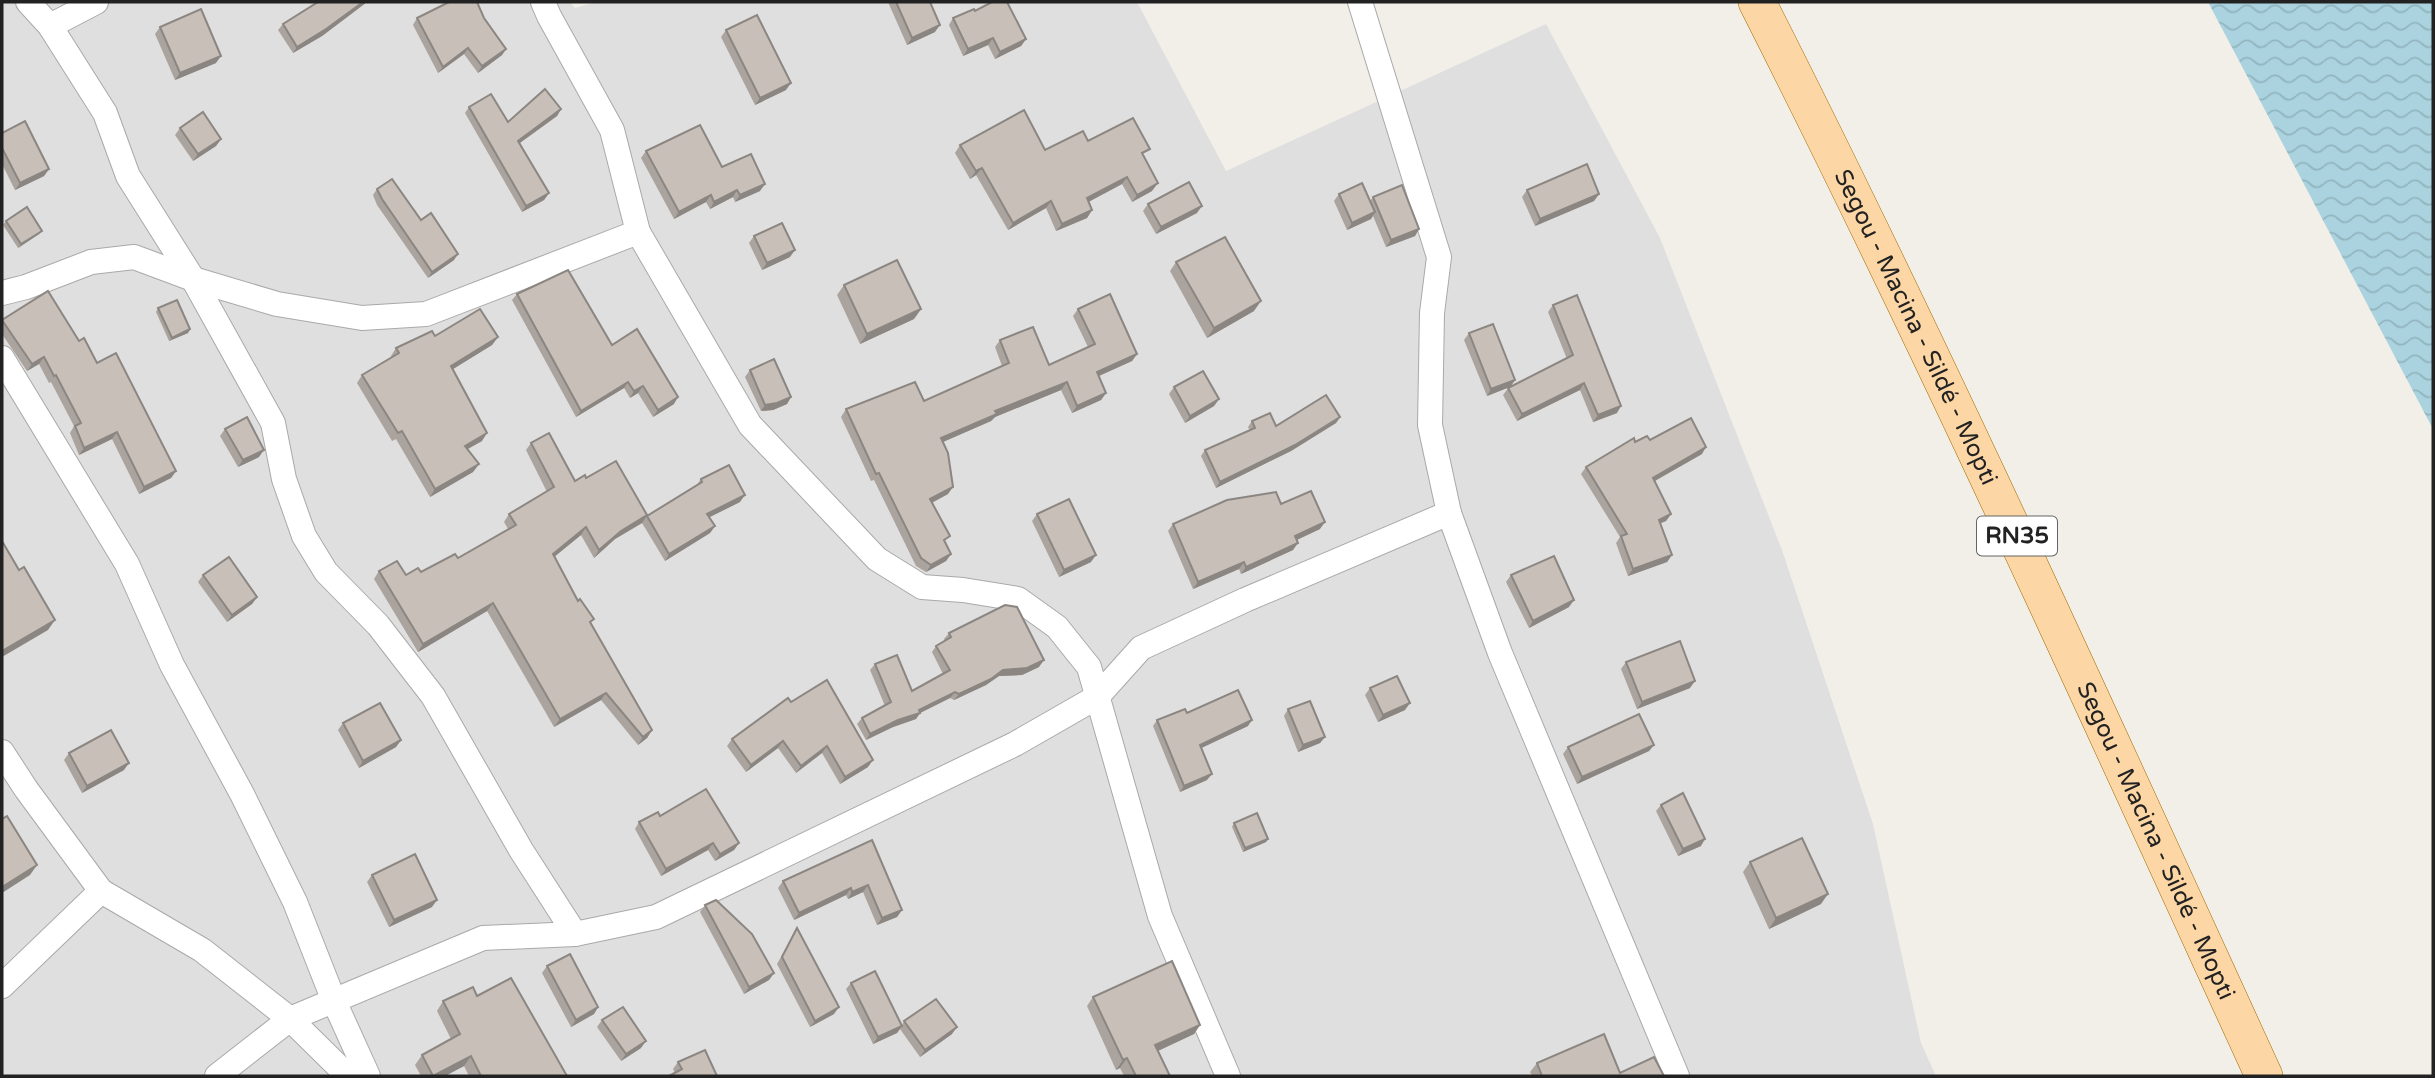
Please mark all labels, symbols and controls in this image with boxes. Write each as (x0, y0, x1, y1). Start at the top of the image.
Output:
street label: Segou - Macina - Sildé - Mopti (1828, 165, 2004, 489)
road number: RN35 (1977, 516, 2057, 556)
street label: Segou - Macina - Sildé - Mopti (2071, 677, 2242, 1004)

